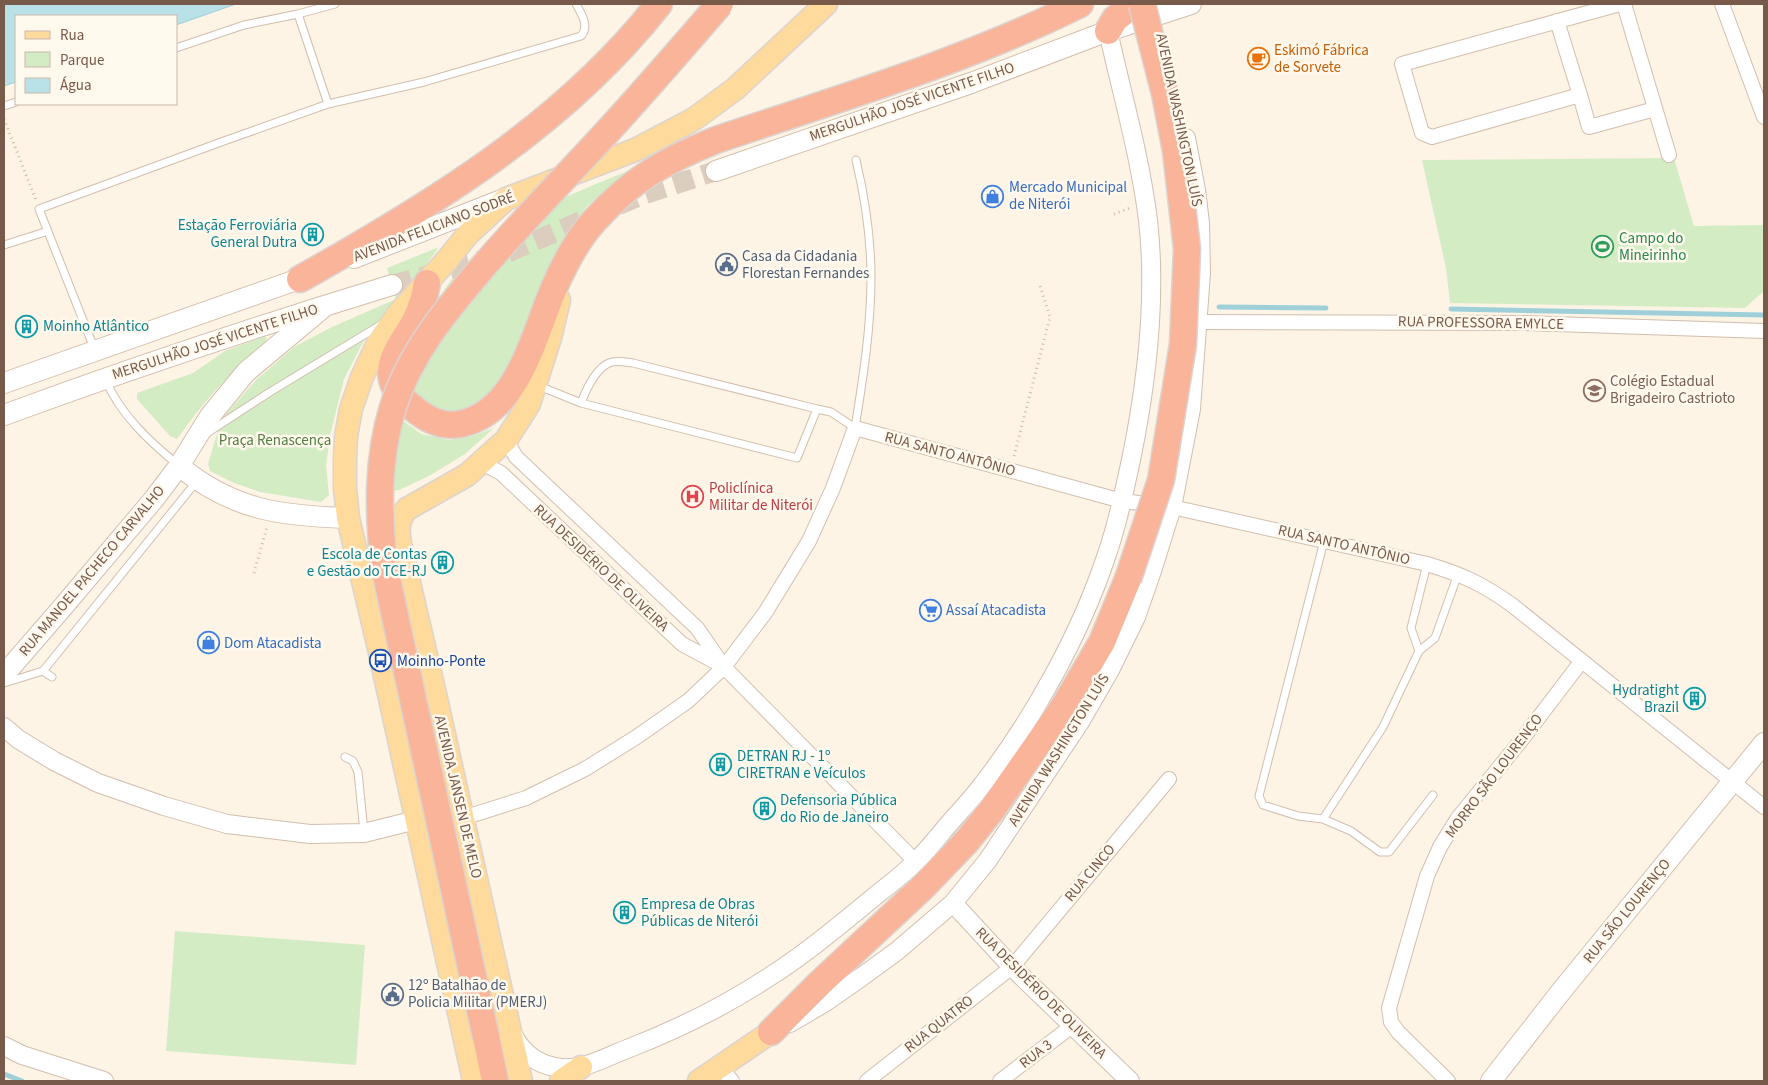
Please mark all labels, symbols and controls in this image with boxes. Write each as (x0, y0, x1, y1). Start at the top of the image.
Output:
legend (15, 15, 178, 105)
text: Rua (60, 25, 84, 46)
street label: AVENIDA WASHINGTON LUÍS (1150, 31, 1208, 209)
place label: Eskimó Fábrica de Sorvete (1274, 40, 1369, 78)
cafe icon: Eskimó Fábrica de Sorvete (1246, 47, 1270, 71)
text: Parque (60, 50, 104, 71)
street label: MERGULHÃO JOSÉ VICENTE FILHO (807, 57, 1017, 147)
text: Água (60, 75, 91, 96)
place label: Mercado Municipal de Niterói (1009, 177, 1127, 215)
shop icon: Mercado Municipal de Niterói (981, 184, 1005, 208)
street label: AVENIDA FELICIANO SODRÉ (350, 187, 518, 267)
place label: Estação Ferroviária General Dutra (178, 215, 297, 253)
building icon: Estação Ferroviária General Dutra (301, 222, 325, 246)
place label: Campo do Mineirinho (1619, 228, 1686, 266)
sports icon: Campo do Mineirinho (1591, 235, 1615, 259)
place label: Casa da Cidadania Florestan Fernandes (742, 246, 869, 284)
public building icon: Casa da Cidadania Florestan Fernandes (714, 253, 738, 277)
street label: MERGULHÃO JOSÉ VICENTE FILHO (109, 299, 321, 385)
street label: RUA PROFESSORA EMYLCE (1398, 311, 1564, 335)
building icon: Moinho Atlântico (15, 314, 39, 338)
place label: Moinho Atlântico (43, 316, 149, 337)
place label: Colégio Estadual Brigadeiro Castrioto (1610, 371, 1735, 409)
school or university icon: Colégio Estadual Brigadeiro Castrioto (1582, 378, 1606, 402)
street label: RUA SANTO ANTÔNIO (882, 426, 1018, 482)
park label: Praça Renascença (219, 430, 331, 451)
place label: Policlínica Militar de Niterói (709, 478, 813, 516)
street label: RUA MANOEL PACHECO CARVALHO (14, 481, 170, 661)
hospital icon: Policlínica Militar de Niterói (681, 485, 705, 509)
street label: RUA DESIDÉRIO DE OLIVEIRA (529, 500, 674, 637)
street label: RUA SANTO ANTÔNIO (1276, 520, 1412, 570)
place label: Escola de Contas e Gestão do TCE-RJ (307, 544, 427, 582)
building icon: Escola de Contas e Gestão do TCE-RJ (431, 551, 455, 575)
supermarket icon: Assaí Atacadista (918, 598, 942, 622)
place label: Assaí Atacadista (946, 600, 1046, 621)
shop icon: Dom Atacadista (196, 631, 220, 655)
place label: Dom Atacadista (224, 633, 322, 654)
bus stop icon: Moinho-Ponte (369, 649, 393, 673)
place label: Moinho-Ponte (397, 651, 486, 672)
street label: AVENIDA WASHINGTON LUÍS (1003, 670, 1115, 830)
place label: Hydratight Brazil (1612, 680, 1679, 718)
building icon: Hydratight Brazil (1683, 687, 1707, 711)
street label: MORRO SÃO LOURENÇO (1440, 709, 1548, 842)
street label: AVENIDA JANSEN DE MELO (429, 713, 487, 881)
place label: DETRAN RJ - 1º CIRETRAN e Veículos (737, 746, 866, 784)
building icon: DETRAN RJ - 1º CIRETRAN e Veículos (709, 753, 733, 777)
place label: Defensoria Pública do Rio de Janeiro (780, 790, 897, 828)
building icon: Defensoria Pública do Rio de Janeiro (752, 797, 776, 821)
street label: RUA CINCO (1060, 840, 1120, 906)
street label: RUA SÃO LOURENÇO (1578, 854, 1676, 968)
place label: Empresa de Obras Públicas de Niterói (641, 894, 758, 932)
building icon: Empresa de Obras Públicas de Niterói (613, 901, 637, 925)
street label: RUA DESIDÉRIO DE OLIVEIRA (971, 923, 1112, 1064)
place label: 12º Batalhão de Policia Militar (PMERJ) (408, 975, 547, 1013)
public building icon: 12º Batalhão de Policia Militar (PMERJ) (380, 982, 404, 1006)
street label: RUA QUATRO (900, 990, 978, 1058)
street label: RUA 3 (1015, 1034, 1057, 1074)

